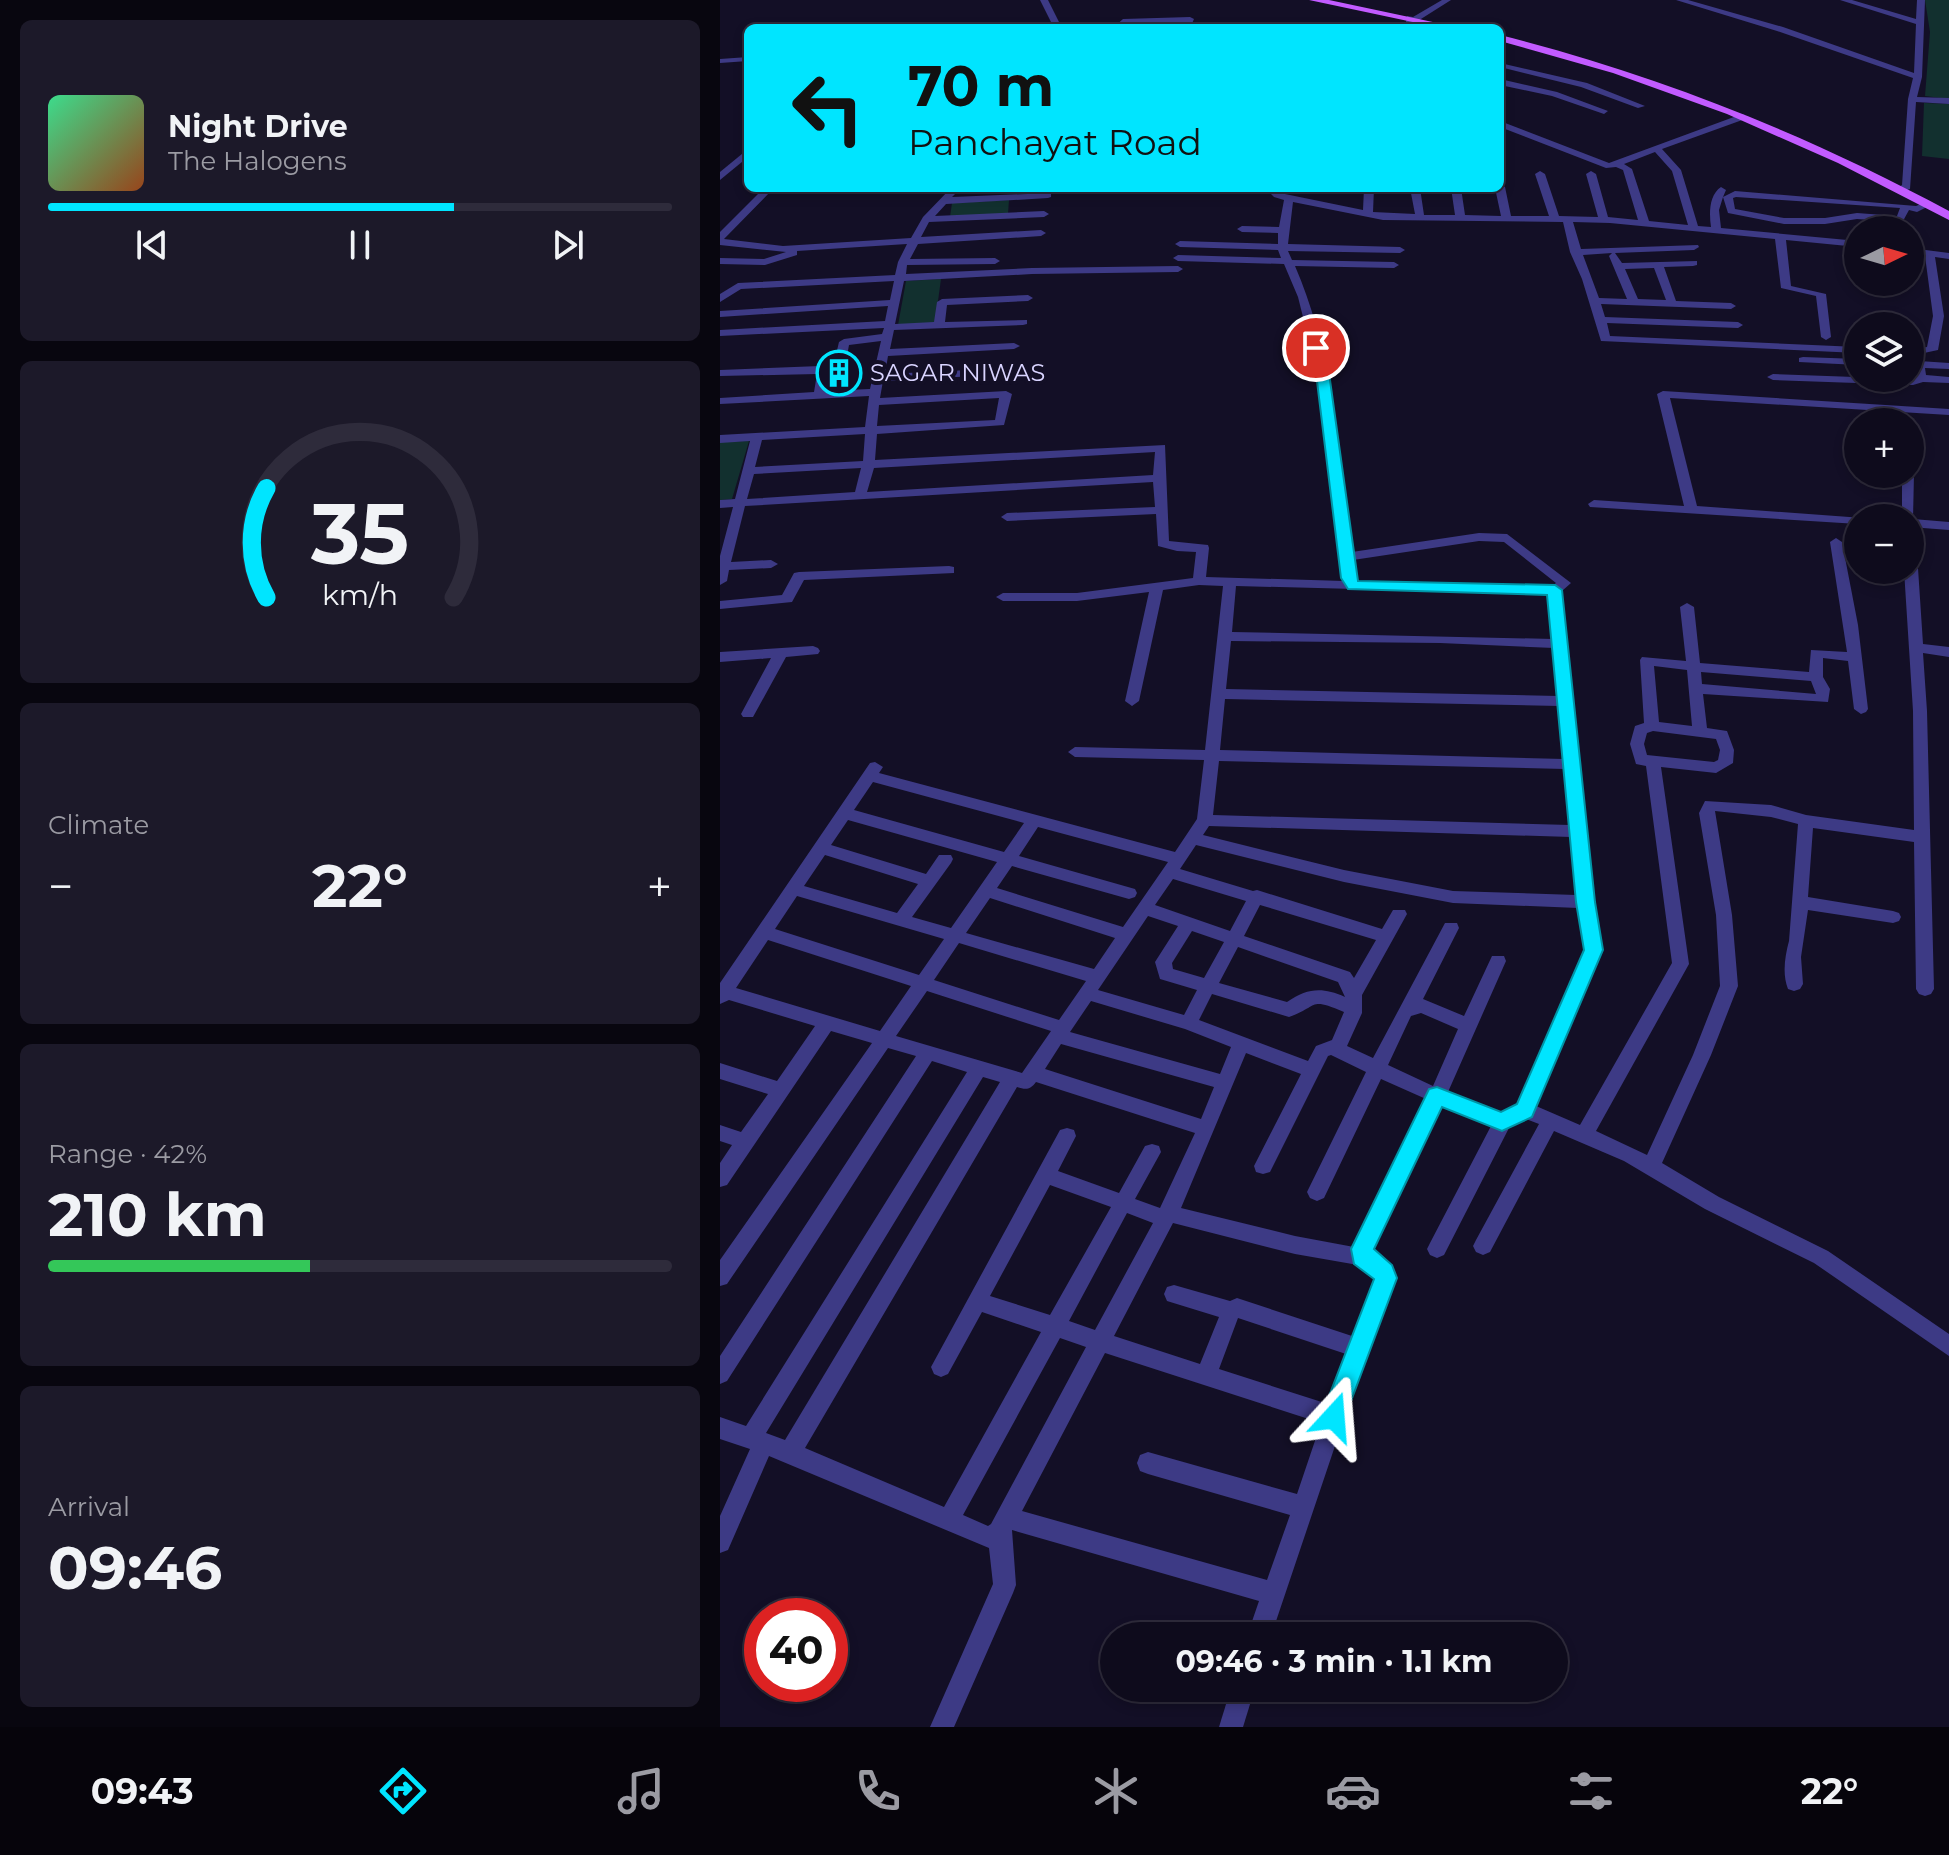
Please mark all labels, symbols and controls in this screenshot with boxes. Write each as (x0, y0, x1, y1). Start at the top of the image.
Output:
text: 70 m (908, 52, 1054, 120)
icon: left (776, 56, 880, 160)
text: Night Drive (168, 108, 348, 145)
text: Panchayat Road (908, 120, 1202, 164)
text: The Halogens (168, 145, 347, 177)
north arrow (1844, 216, 1924, 296)
map controls (1844, 216, 1924, 584)
icon: previous (130, 223, 174, 267)
icon: pause (338, 223, 382, 267)
icon: next (546, 223, 590, 267)
button: layers (1844, 312, 1924, 392)
pin (1282, 314, 1350, 382)
icon: arrive (1294, 326, 1338, 370)
building icon: SAGAR NIWAS (815, 349, 863, 397)
place label: SAGAR NIWAS (870, 358, 1045, 387)
button: + (1844, 408, 1924, 488)
text: 35 (310, 483, 409, 585)
button: − (1844, 504, 1924, 584)
text: km/h (322, 577, 398, 612)
text: Climate (48, 809, 149, 841)
text: 22° (312, 849, 408, 922)
text: − (48, 859, 73, 913)
text: + (647, 859, 672, 913)
text: Range · 42% (48, 1138, 207, 1170)
text: 210 km (48, 1178, 267, 1251)
position arrow (1292, 1375, 1376, 1459)
text: Arrival (48, 1491, 130, 1523)
text: 09:46 (48, 1531, 222, 1604)
speed limit sign: 40 (744, 1598, 848, 1702)
text: 09:46 · 3 min · 1.1 km (1175, 1643, 1493, 1680)
icon: directions (375, 1763, 431, 1819)
icon: music (613, 1763, 669, 1819)
icon: phone (850, 1763, 906, 1819)
icon: climate (1088, 1763, 1144, 1819)
icon: car (1325, 1763, 1381, 1819)
icon: filters (1563, 1763, 1619, 1819)
text: 09:43 (91, 1769, 193, 1813)
text: 22° (1801, 1769, 1858, 1813)

